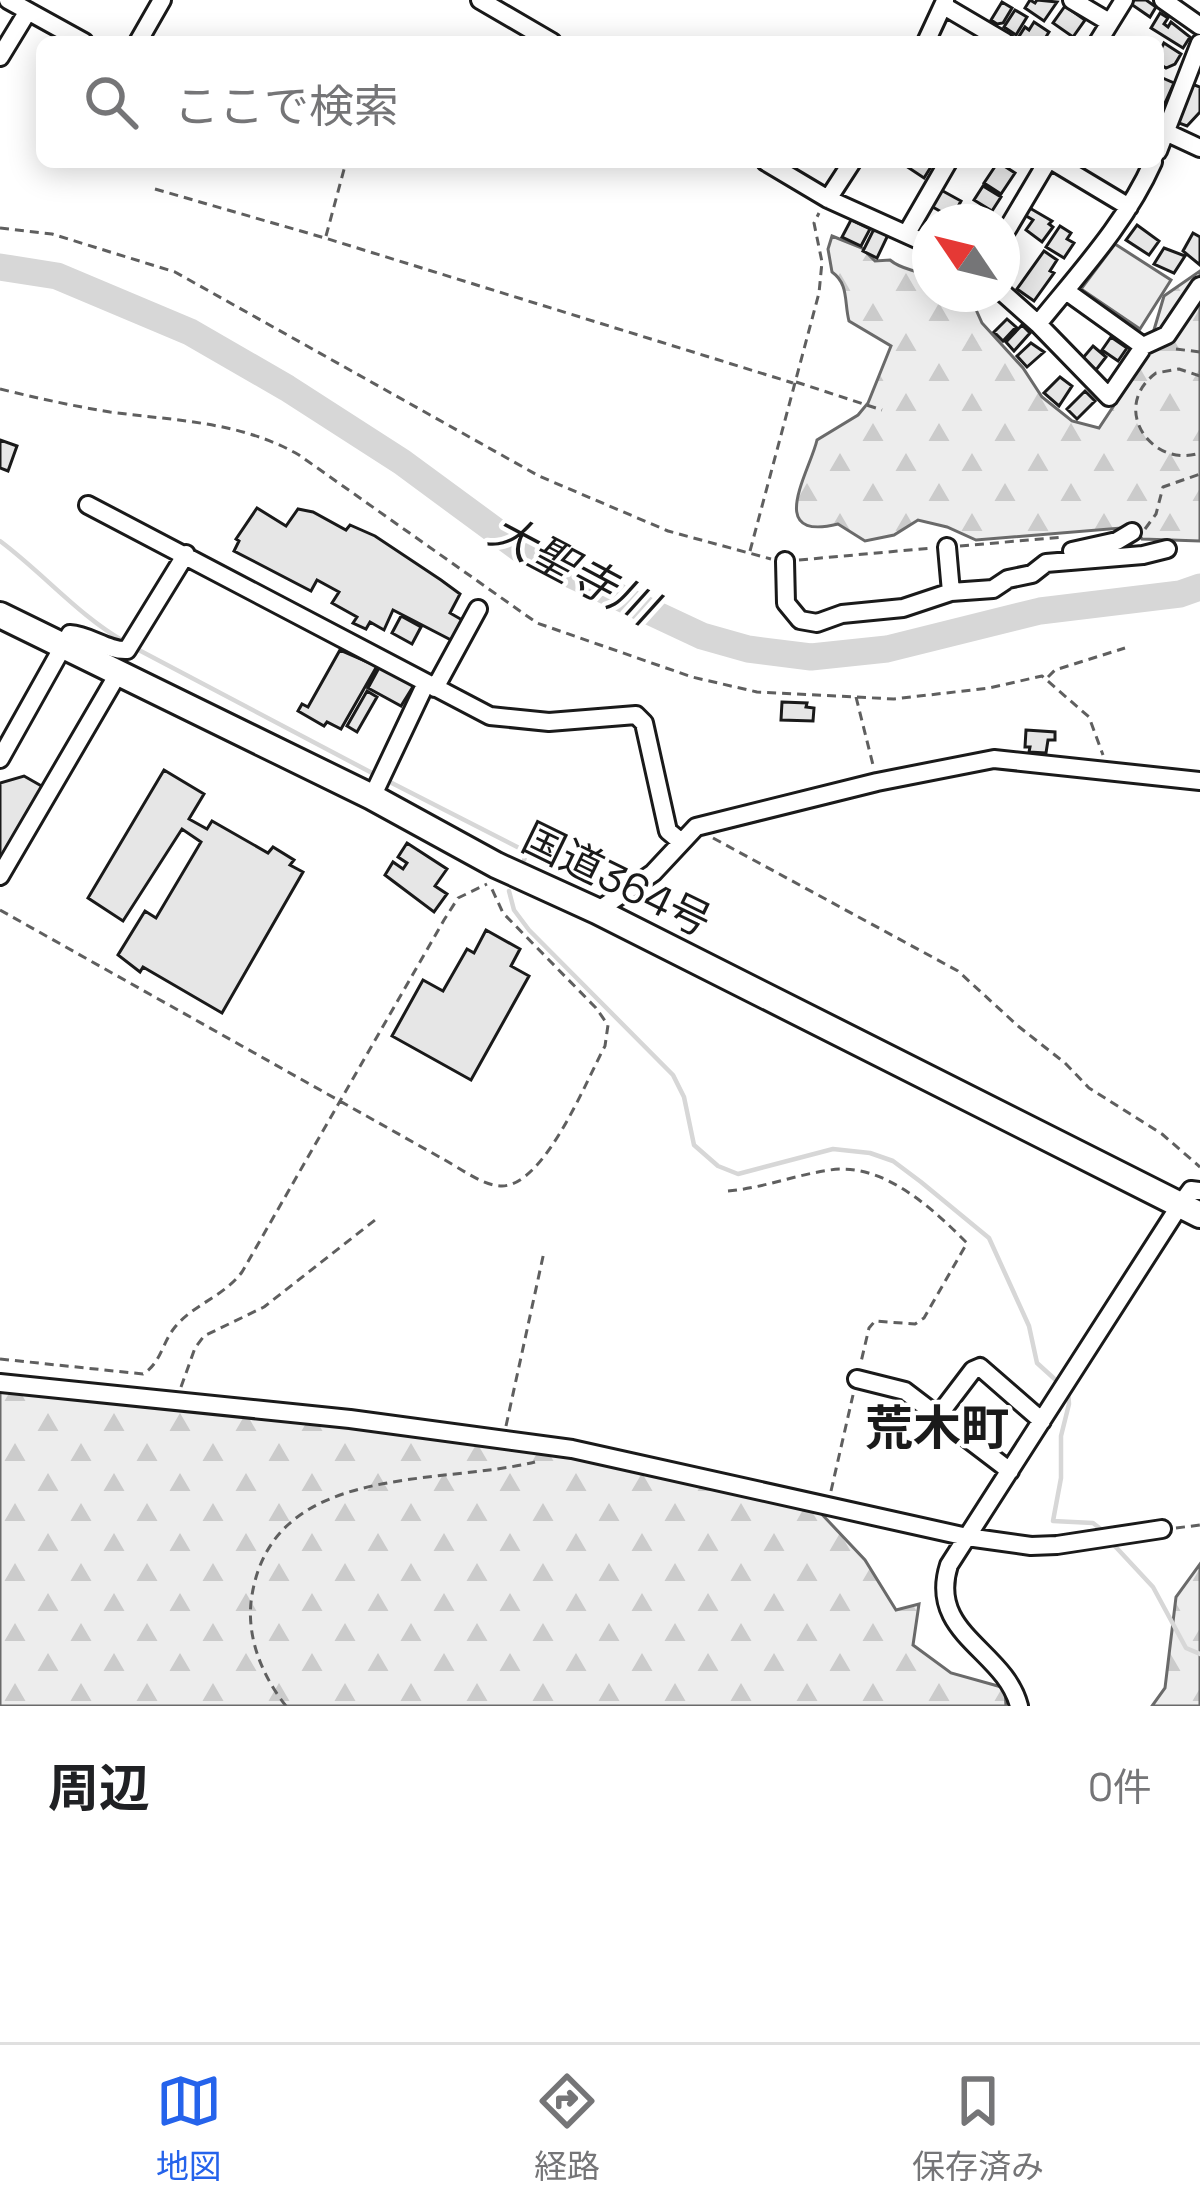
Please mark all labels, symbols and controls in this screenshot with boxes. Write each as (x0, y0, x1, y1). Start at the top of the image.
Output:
search box (36, 36, 1164, 168)
icon: search (78, 69, 144, 135)
text: ここで検索 (174, 78, 399, 135)
north arrow (912, 204, 1020, 312)
water label: 大聖寺川 (480, 502, 669, 639)
street label: 国道364号 (514, 811, 720, 948)
district label: 荒木町 (865, 1398, 1009, 1459)
text: 周辺 (48, 1756, 150, 1821)
text: 0件 (1088, 1763, 1152, 1812)
tab: 地図 (156, 2068, 222, 2188)
tab: 経路 (534, 2068, 600, 2188)
tab: 保存済み (912, 2068, 1044, 2188)

